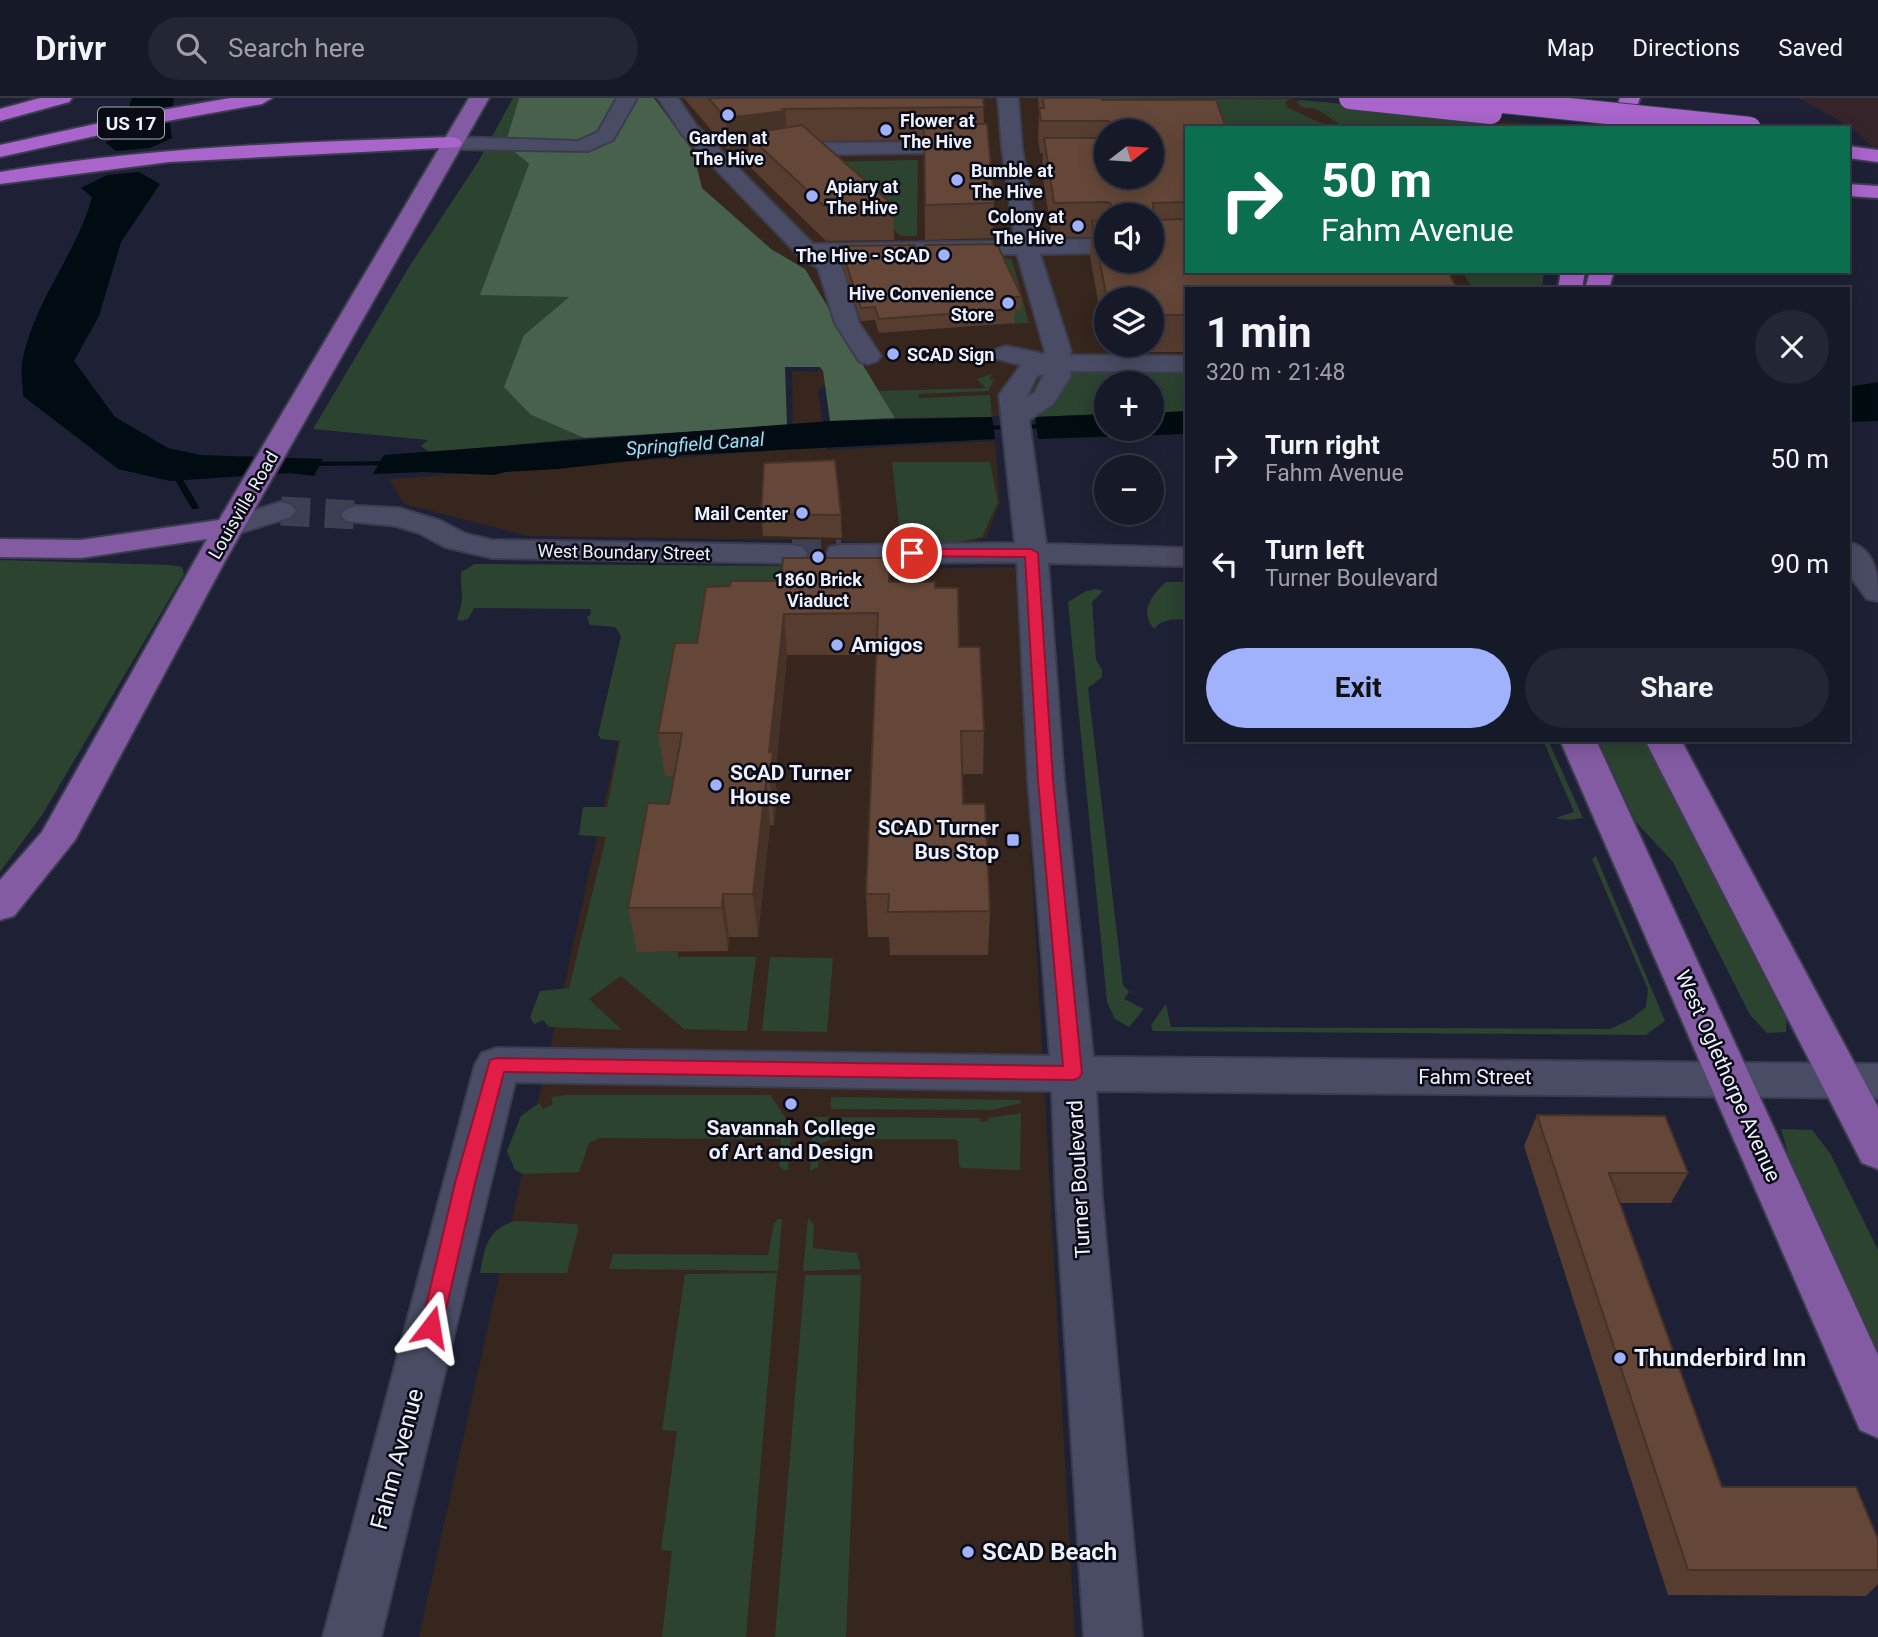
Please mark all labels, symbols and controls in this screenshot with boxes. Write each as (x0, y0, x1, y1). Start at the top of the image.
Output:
search box (148, 17, 638, 80)
text: Drivr (35, 29, 106, 68)
icon: search (172, 29, 210, 67)
text: Search here (228, 33, 365, 63)
text: Map (1547, 34, 1594, 62)
text: Directions (1632, 34, 1740, 62)
text: Saved (1778, 34, 1843, 62)
marker: Garden at The Hive (720, 107, 736, 123)
road number: US 17 (98, 108, 164, 139)
place label: Flower at The Hive (900, 110, 975, 152)
north arrow (1094, 119, 1164, 189)
map controls (1094, 119, 1164, 525)
marker: Flower at The Hive (878, 122, 894, 138)
place label: Garden at The Hive (689, 127, 767, 169)
text: 50 m (1321, 152, 1432, 209)
icon: right (1206, 154, 1297, 245)
place label: Bumble at The Hive (971, 160, 1053, 202)
marker: Bumble at The Hive (949, 172, 965, 188)
place label: Apiary at The Hive (826, 176, 898, 218)
marker: Apiary at The Hive (804, 188, 820, 204)
button: sound (1094, 203, 1164, 273)
place label: Colony at The Hive (988, 206, 1064, 248)
text: Fahm Avenue (1321, 211, 1514, 249)
marker: Colony at The Hive (1070, 218, 1086, 234)
place label: The Hive - SCAD (796, 245, 930, 266)
marker: The Hive - SCAD (936, 247, 952, 263)
place label: Hive Convenience Store (849, 283, 994, 325)
button: layers (1094, 287, 1164, 357)
marker: Hive Convenience Store (1000, 295, 1016, 311)
text: 1 min (1206, 308, 1312, 357)
button: close (1755, 310, 1829, 384)
place label: SCAD Sign (907, 344, 994, 365)
marker: SCAD Sign (885, 346, 901, 362)
text: 320 m · 21:48 (1206, 359, 1345, 386)
button: + (1094, 371, 1164, 441)
water label: Springfield Canal (625, 428, 766, 460)
text: Turn right (1265, 430, 1380, 460)
icon: right (1206, 440, 1244, 478)
text: 50 m (1771, 444, 1829, 474)
street label: Louisville Road (204, 447, 282, 563)
button: − (1094, 455, 1164, 525)
text: Fahm Avenue (1265, 460, 1404, 487)
place label: Mail Center (695, 503, 788, 524)
marker: Mail Center (794, 505, 810, 521)
pin (882, 523, 942, 583)
icon: arrive (893, 534, 931, 572)
text: Turn left (1265, 535, 1364, 565)
street label: West Boundary Street (537, 540, 711, 564)
icon: left (1206, 545, 1244, 583)
marker: 1860 Brick Viaduct (810, 549, 826, 565)
text: 90 m (1771, 549, 1829, 579)
text: Turner Boulevard (1265, 565, 1438, 592)
place label: 1860 Brick Viaduct (774, 569, 862, 611)
place label: Amigos (851, 633, 923, 657)
marker: Amigos (829, 637, 845, 653)
button: Exit (1206, 648, 1511, 728)
button: Share (1525, 648, 1829, 728)
place label: SCAD Turner House (730, 761, 852, 809)
marker: SCAD Turner House (708, 777, 724, 793)
place label: SCAD Turner Bus Stop (877, 816, 999, 864)
marker: SCAD Turner Bus Stop (1005, 832, 1021, 848)
street label: West Oglethorpe Avenue (1670, 966, 1786, 1186)
street label: Fahm Street (1418, 1065, 1532, 1089)
marker: Savannah College of Art and Design (783, 1096, 799, 1112)
street label: Turner Boulevard (1063, 1099, 1095, 1259)
place label: Savannah College of Art and Design (707, 1116, 875, 1164)
position arrow (394, 1290, 468, 1364)
place label: Thunderbird Inn (1634, 1344, 1806, 1372)
marker: Thunderbird Inn (1612, 1350, 1628, 1366)
street label: Fahm Avenue (365, 1386, 429, 1532)
place label: SCAD Beach (982, 1538, 1117, 1566)
marker: SCAD Beach (960, 1544, 976, 1560)

